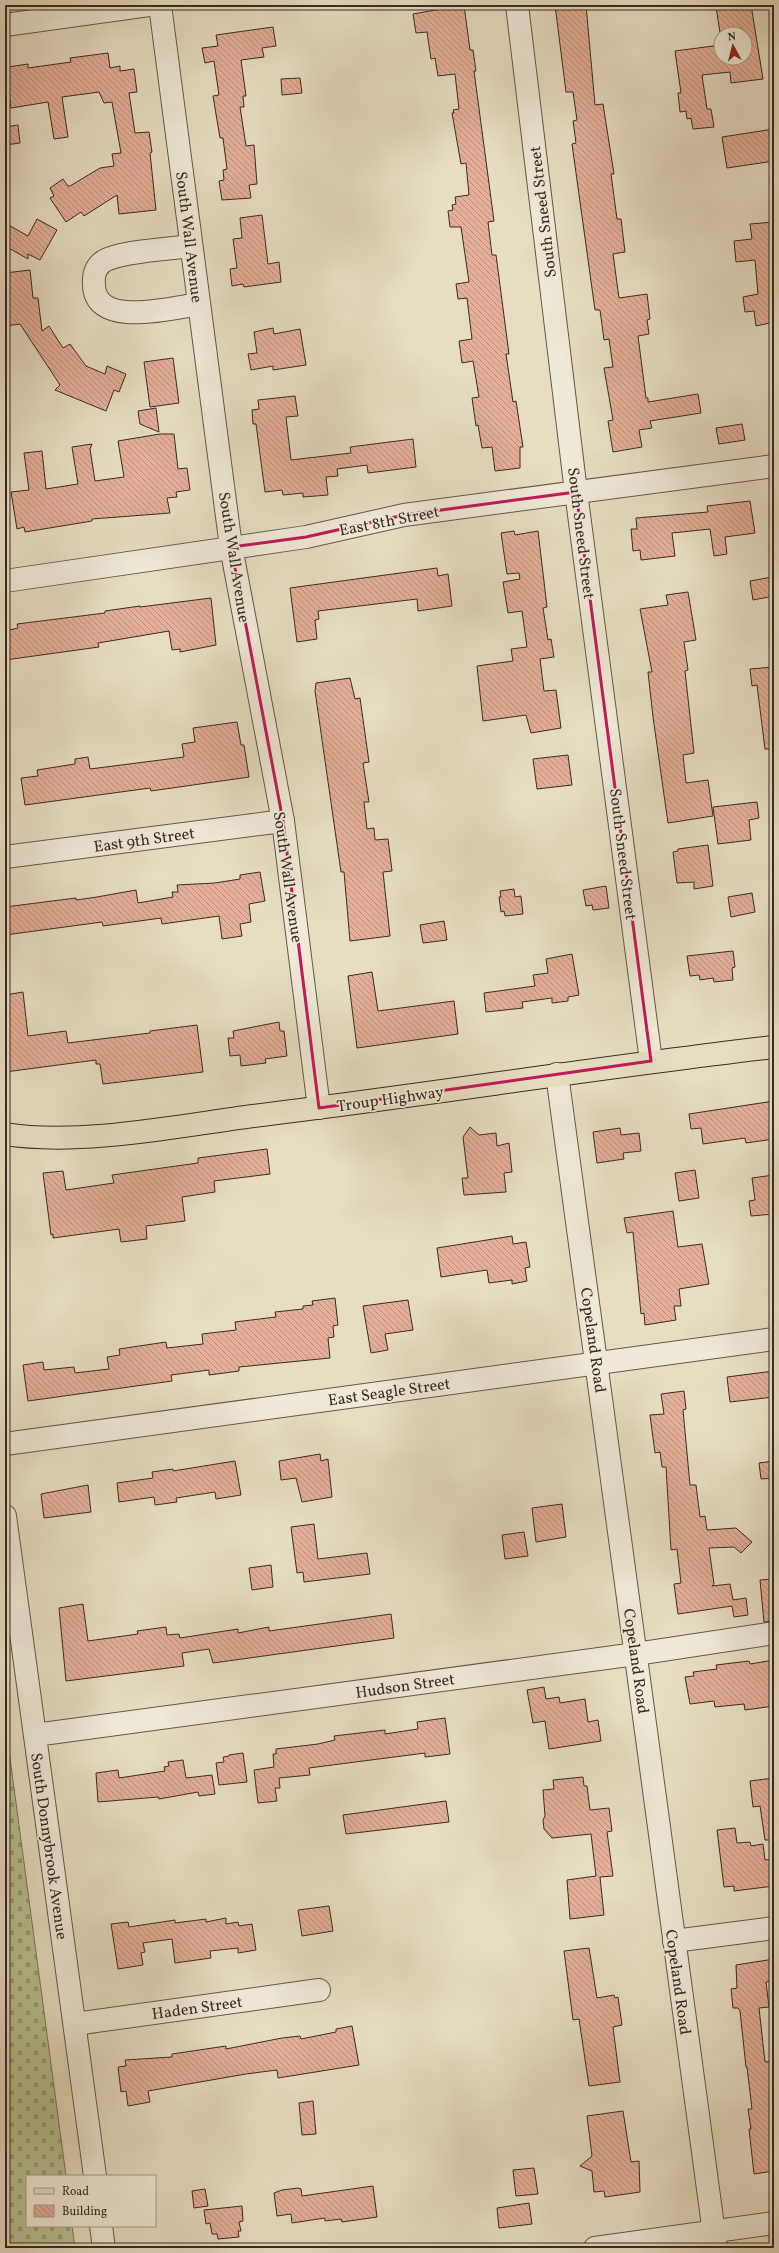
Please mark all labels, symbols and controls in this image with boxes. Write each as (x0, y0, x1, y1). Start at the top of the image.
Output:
north arrow (713, 26, 753, 66)
text: N (727, 30, 737, 45)
street label: South Sneed Street (525, 144, 563, 279)
street label: South Wall Avenue (169, 170, 207, 304)
street label: South Sneed Street (561, 466, 599, 601)
street label: South Wall Avenue (212, 490, 254, 624)
street label: East 8th Street (337, 501, 442, 542)
street label: South Sneed Street (603, 787, 641, 922)
street label: South Wall Avenue (267, 810, 307, 944)
street label: East 9th Street (92, 823, 197, 859)
street label: Troup Highway (335, 1082, 446, 1118)
street label: Copeland Road (574, 1286, 610, 1394)
street label: East Seagle Street (327, 1373, 452, 1412)
street label: Copeland Road (617, 1607, 653, 1715)
street label: Hudson Street (354, 1669, 457, 1705)
street label: South Donnybrook Avenue (24, 1751, 72, 1941)
street label: Copeland Road (659, 1928, 695, 2036)
street label: Haden Street (151, 1992, 244, 2026)
legend (26, 2175, 156, 2227)
text: Road (62, 2184, 89, 2200)
text: Building (62, 2204, 107, 2220)

